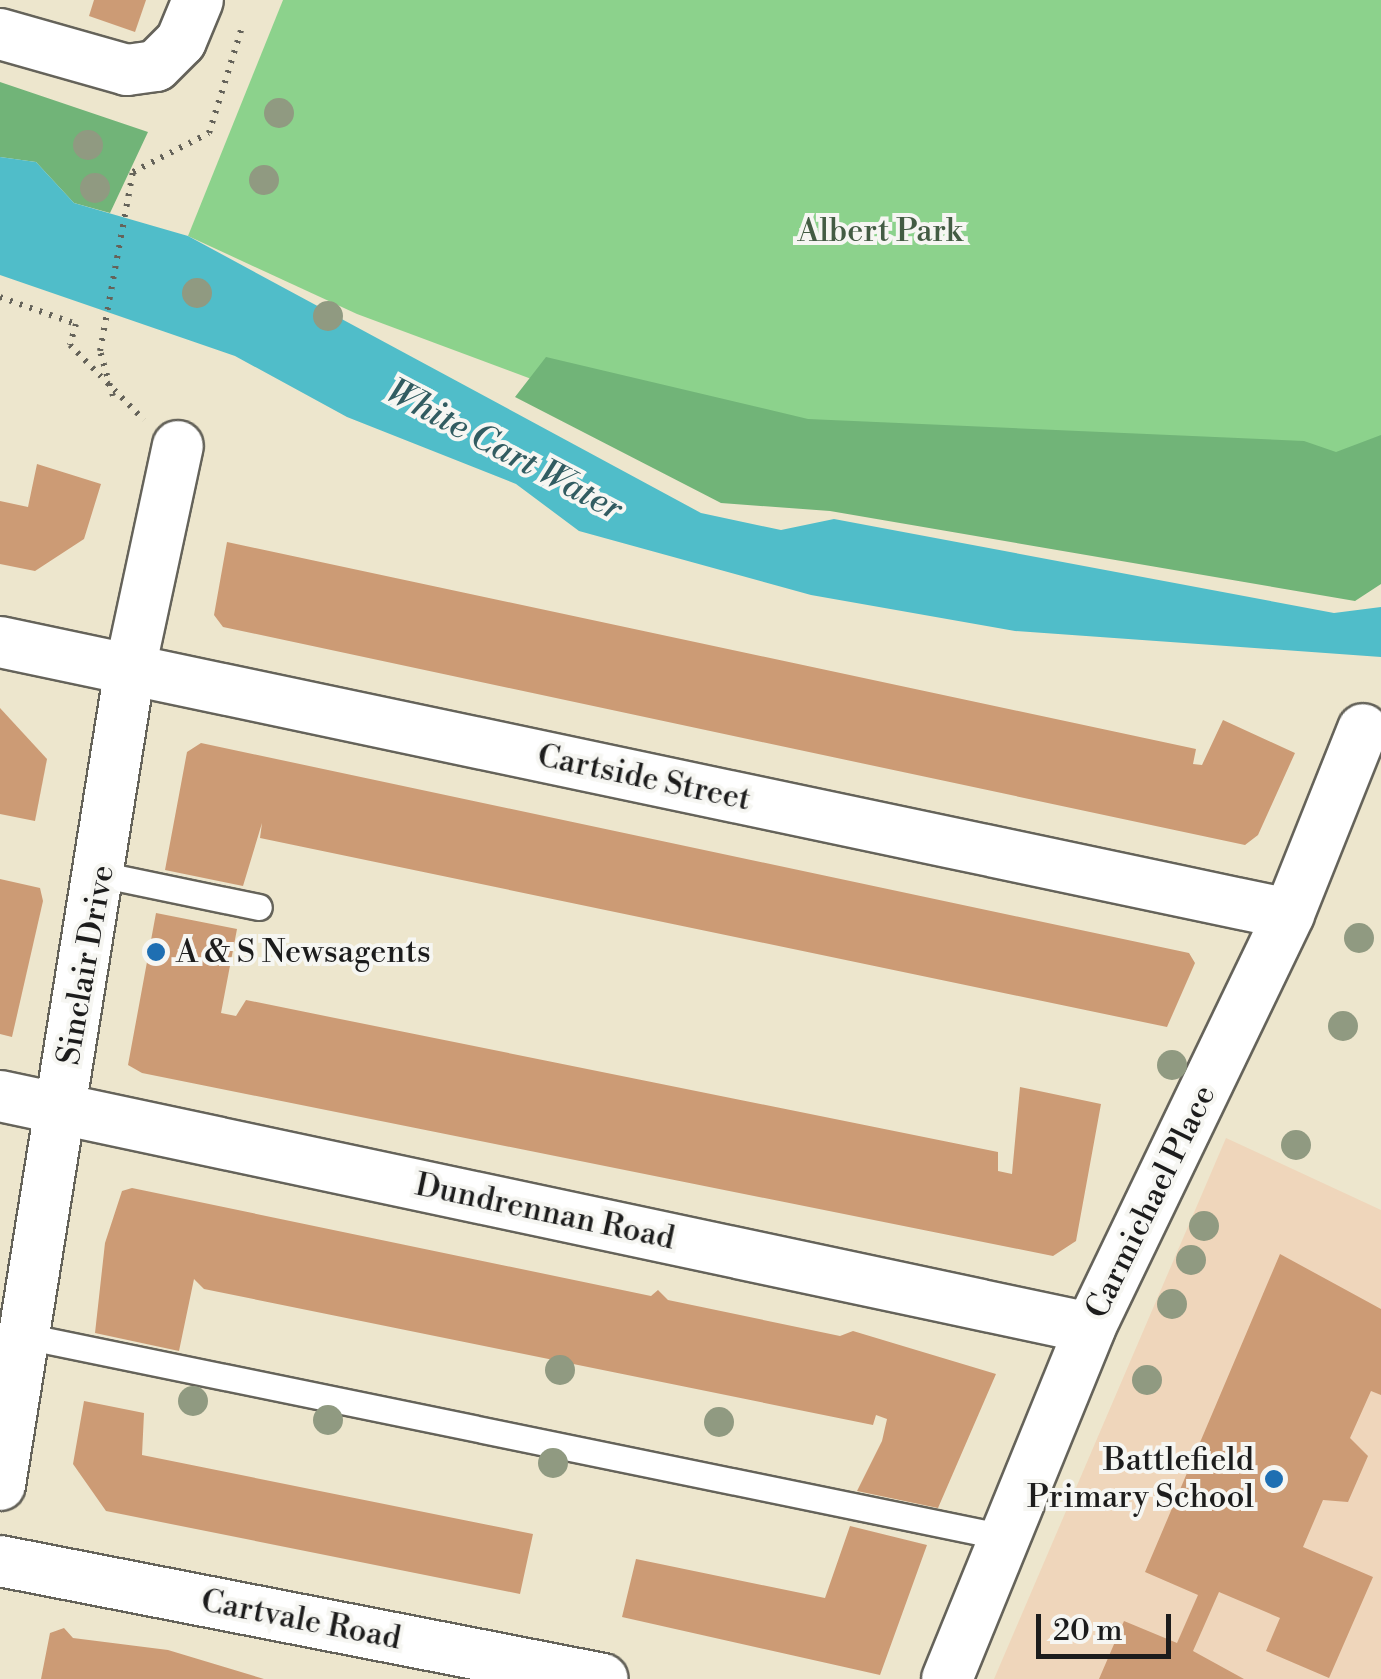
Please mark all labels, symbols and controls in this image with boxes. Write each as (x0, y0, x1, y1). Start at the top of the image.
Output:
park label: Albert Park (797, 212, 963, 250)
water label: White Cart Water (379, 371, 629, 531)
street label: Cartside Street (534, 737, 754, 819)
street label: Sinclair Drive (50, 862, 122, 1068)
place label: A & S Newsagents (176, 933, 431, 971)
marker: A & S Newsagents (145, 941, 167, 963)
street label: Carmichael Place (1078, 1079, 1224, 1325)
street label: Dundrennan Road (412, 1166, 678, 1258)
place label: Battlefield Primary School (1027, 1442, 1254, 1517)
marker: Battlefield Primary School (1263, 1468, 1285, 1490)
street label: Cartvale Road (198, 1582, 404, 1658)
scale bar (1041, 1594, 1176, 1656)
text: 20 m (1053, 1612, 1122, 1650)

